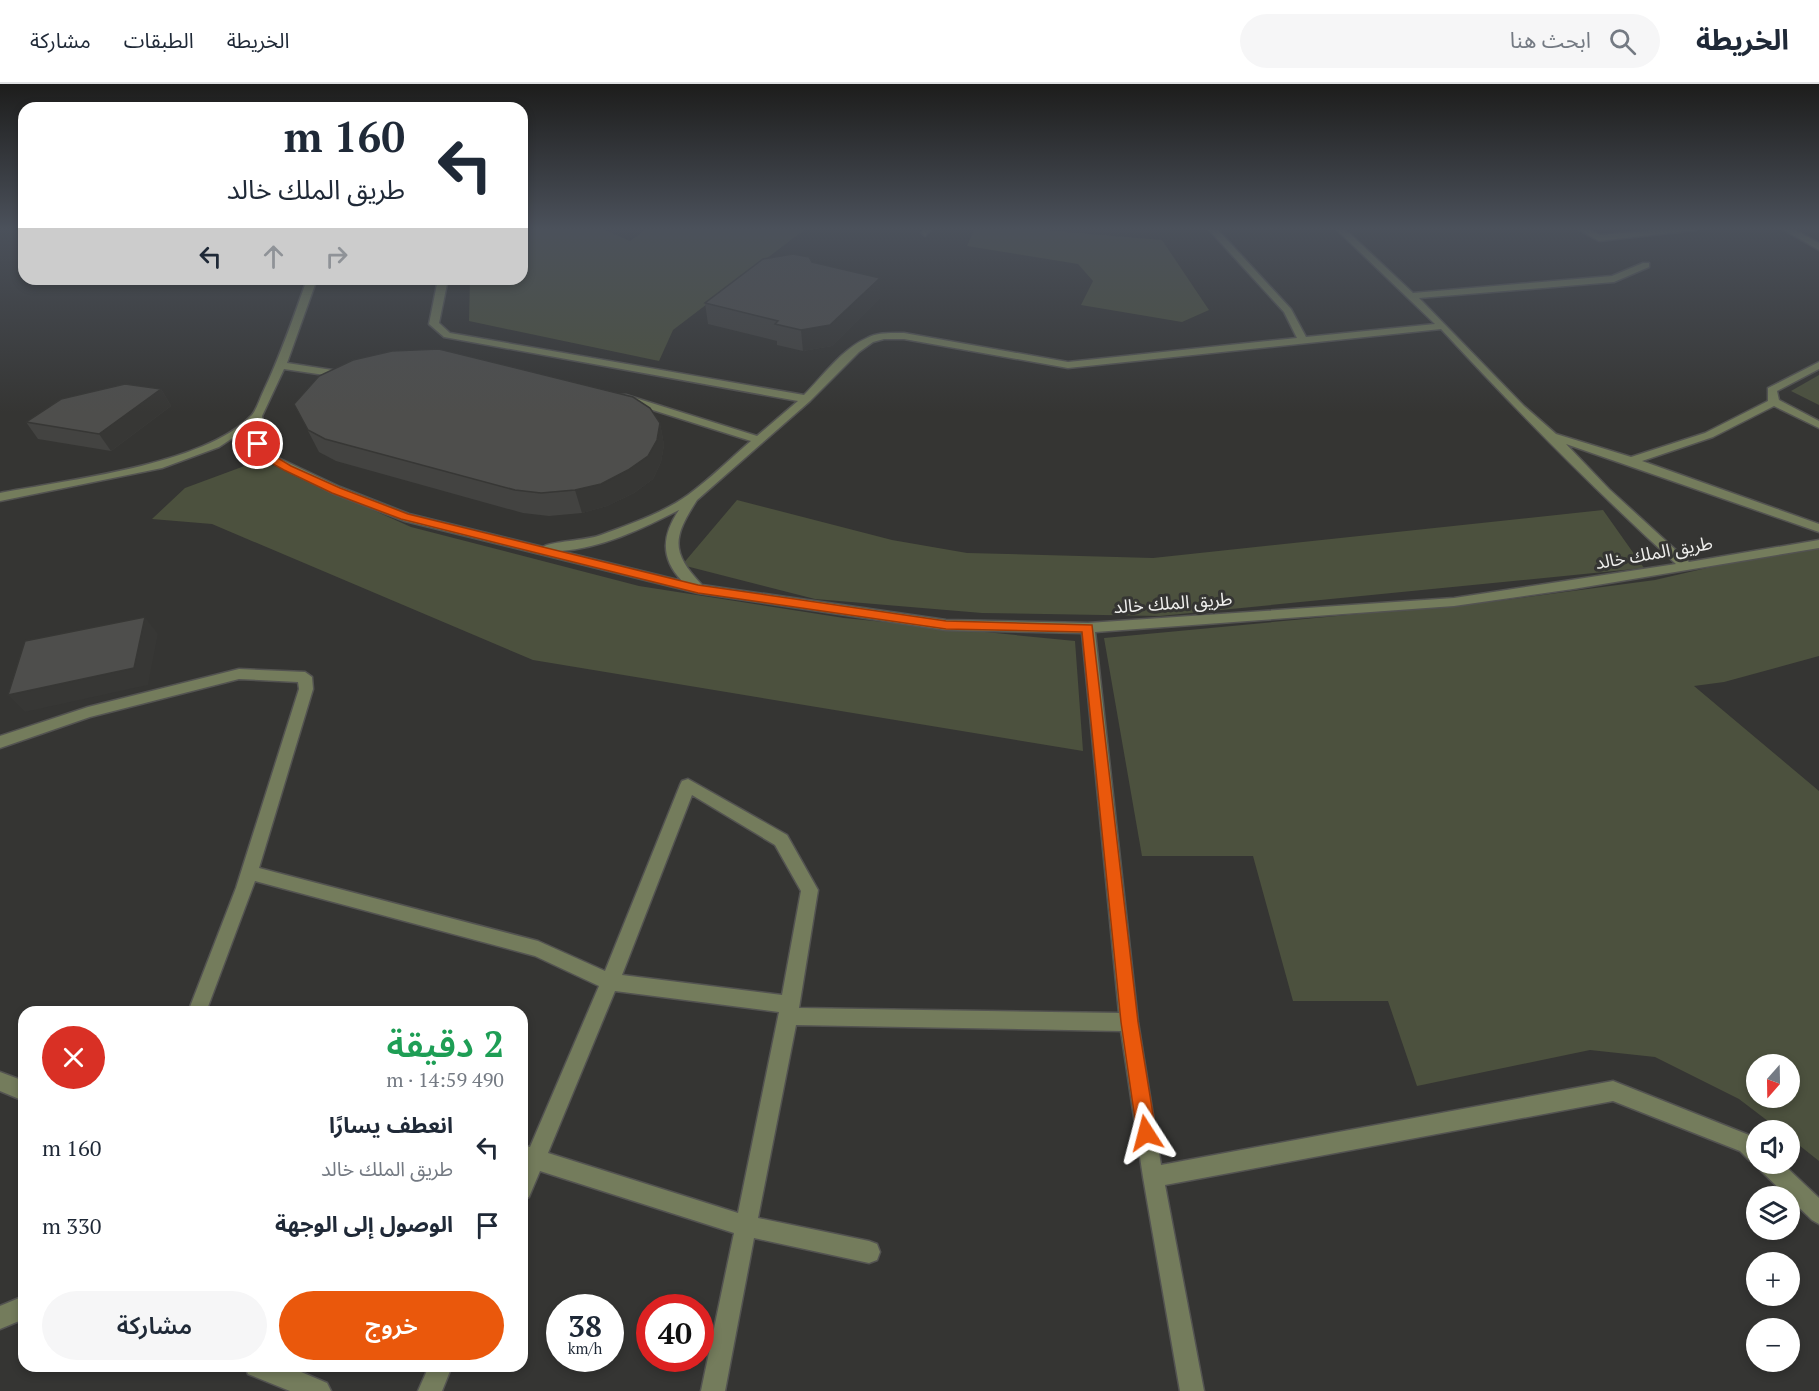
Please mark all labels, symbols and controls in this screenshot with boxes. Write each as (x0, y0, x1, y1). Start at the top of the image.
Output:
search box (1240, 14, 1660, 68)
text: الخريطة (1696, 21, 1789, 58)
text: ابحث هنا (1510, 25, 1591, 54)
icon: search (1606, 25, 1639, 58)
text: مشاركة (30, 26, 91, 54)
text: الطبقات (124, 26, 194, 54)
text: الخريطة (227, 26, 290, 54)
text: 160 m (284, 108, 405, 164)
icon: left (426, 126, 504, 204)
text: طريق الملك خالد (227, 171, 405, 207)
icon: left (194, 240, 227, 273)
icon: ahead (257, 240, 290, 273)
icon: right (320, 240, 353, 273)
pin (232, 418, 283, 469)
icon: arrive (241, 427, 274, 460)
street label: طريق الملك خالد (1593, 530, 1714, 574)
street label: طريق الملك خالد (1113, 586, 1233, 618)
text: 2 دقيقة (387, 1020, 504, 1067)
button: close (42, 1026, 105, 1089)
north arrow (1746, 1054, 1800, 1108)
map controls (1746, 1054, 1800, 1372)
text: 490 m · 14:59 (386, 1066, 504, 1093)
position arrow (1114, 1101, 1178, 1165)
text: انعطف يسارًا (329, 1110, 453, 1139)
button: sound (1746, 1120, 1800, 1174)
icon: left (471, 1131, 504, 1164)
text: 160 m (42, 1133, 102, 1162)
text: طريق الملك خالد (321, 1155, 453, 1182)
button: layers (1746, 1186, 1800, 1240)
text: الوصول إلى الوجهة (275, 1209, 453, 1238)
icon: arrive (471, 1209, 504, 1242)
text: 330 m (42, 1211, 102, 1240)
button: + (1746, 1252, 1800, 1306)
button: مشاركة (42, 1291, 267, 1360)
button: خروج (279, 1291, 504, 1360)
speed limit sign: 40 (636, 1294, 714, 1372)
text: 38 (568, 1306, 602, 1346)
button: − (1746, 1318, 1800, 1372)
text: km/h (568, 1338, 602, 1358)

